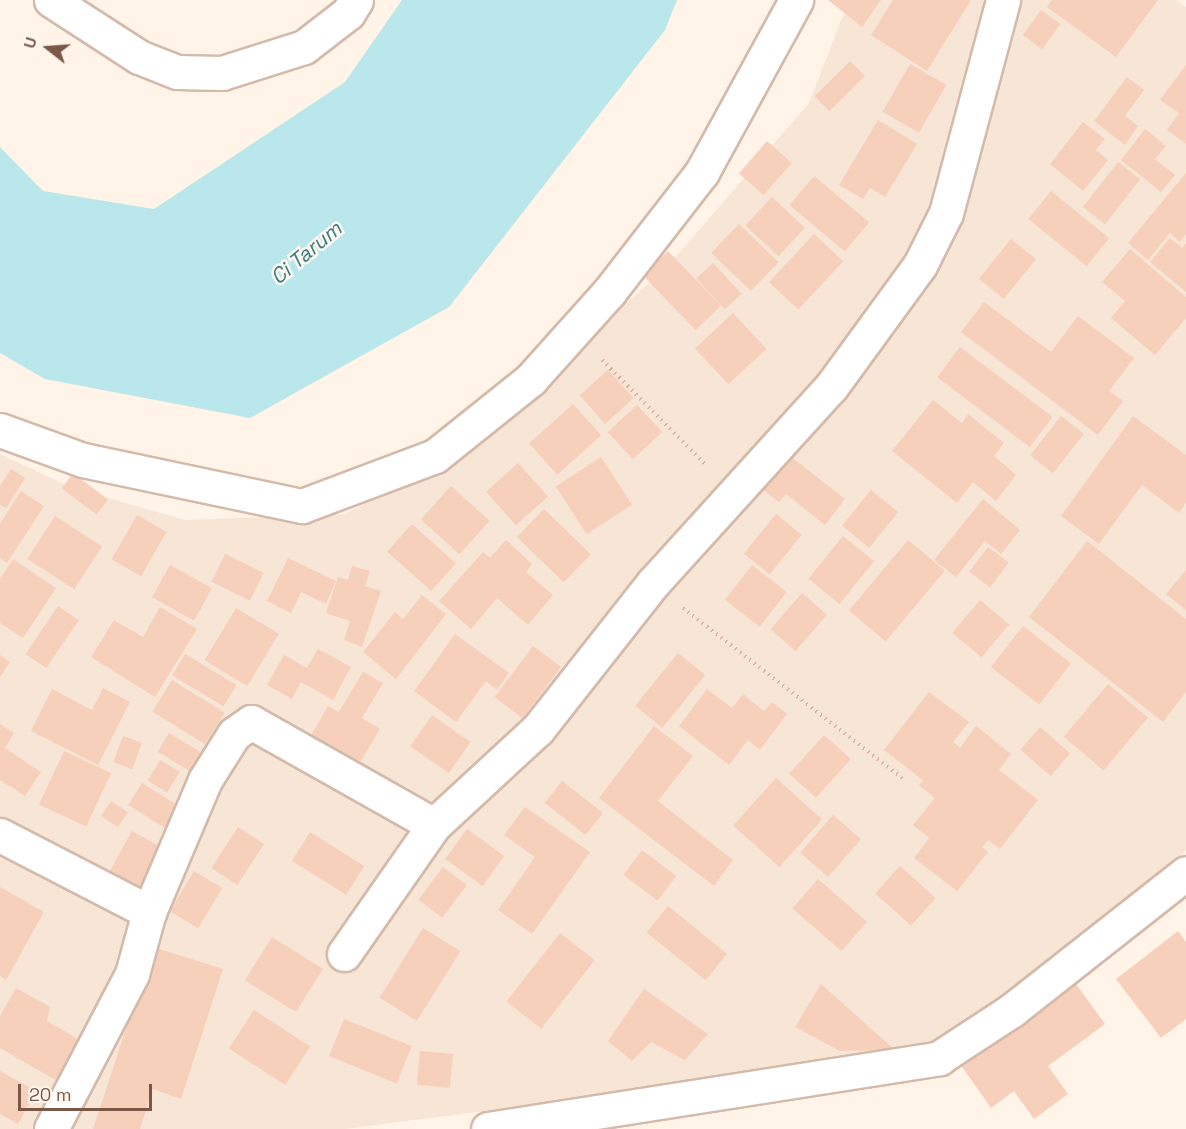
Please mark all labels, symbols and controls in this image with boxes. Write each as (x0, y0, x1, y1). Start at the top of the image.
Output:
north arrow (18, 18, 78, 78)
text: U (19, 34, 42, 51)
water label: Ci Tarum (265, 216, 347, 290)
scale bar (21, 1072, 154, 1110)
text: 20 m (29, 1083, 72, 1106)

